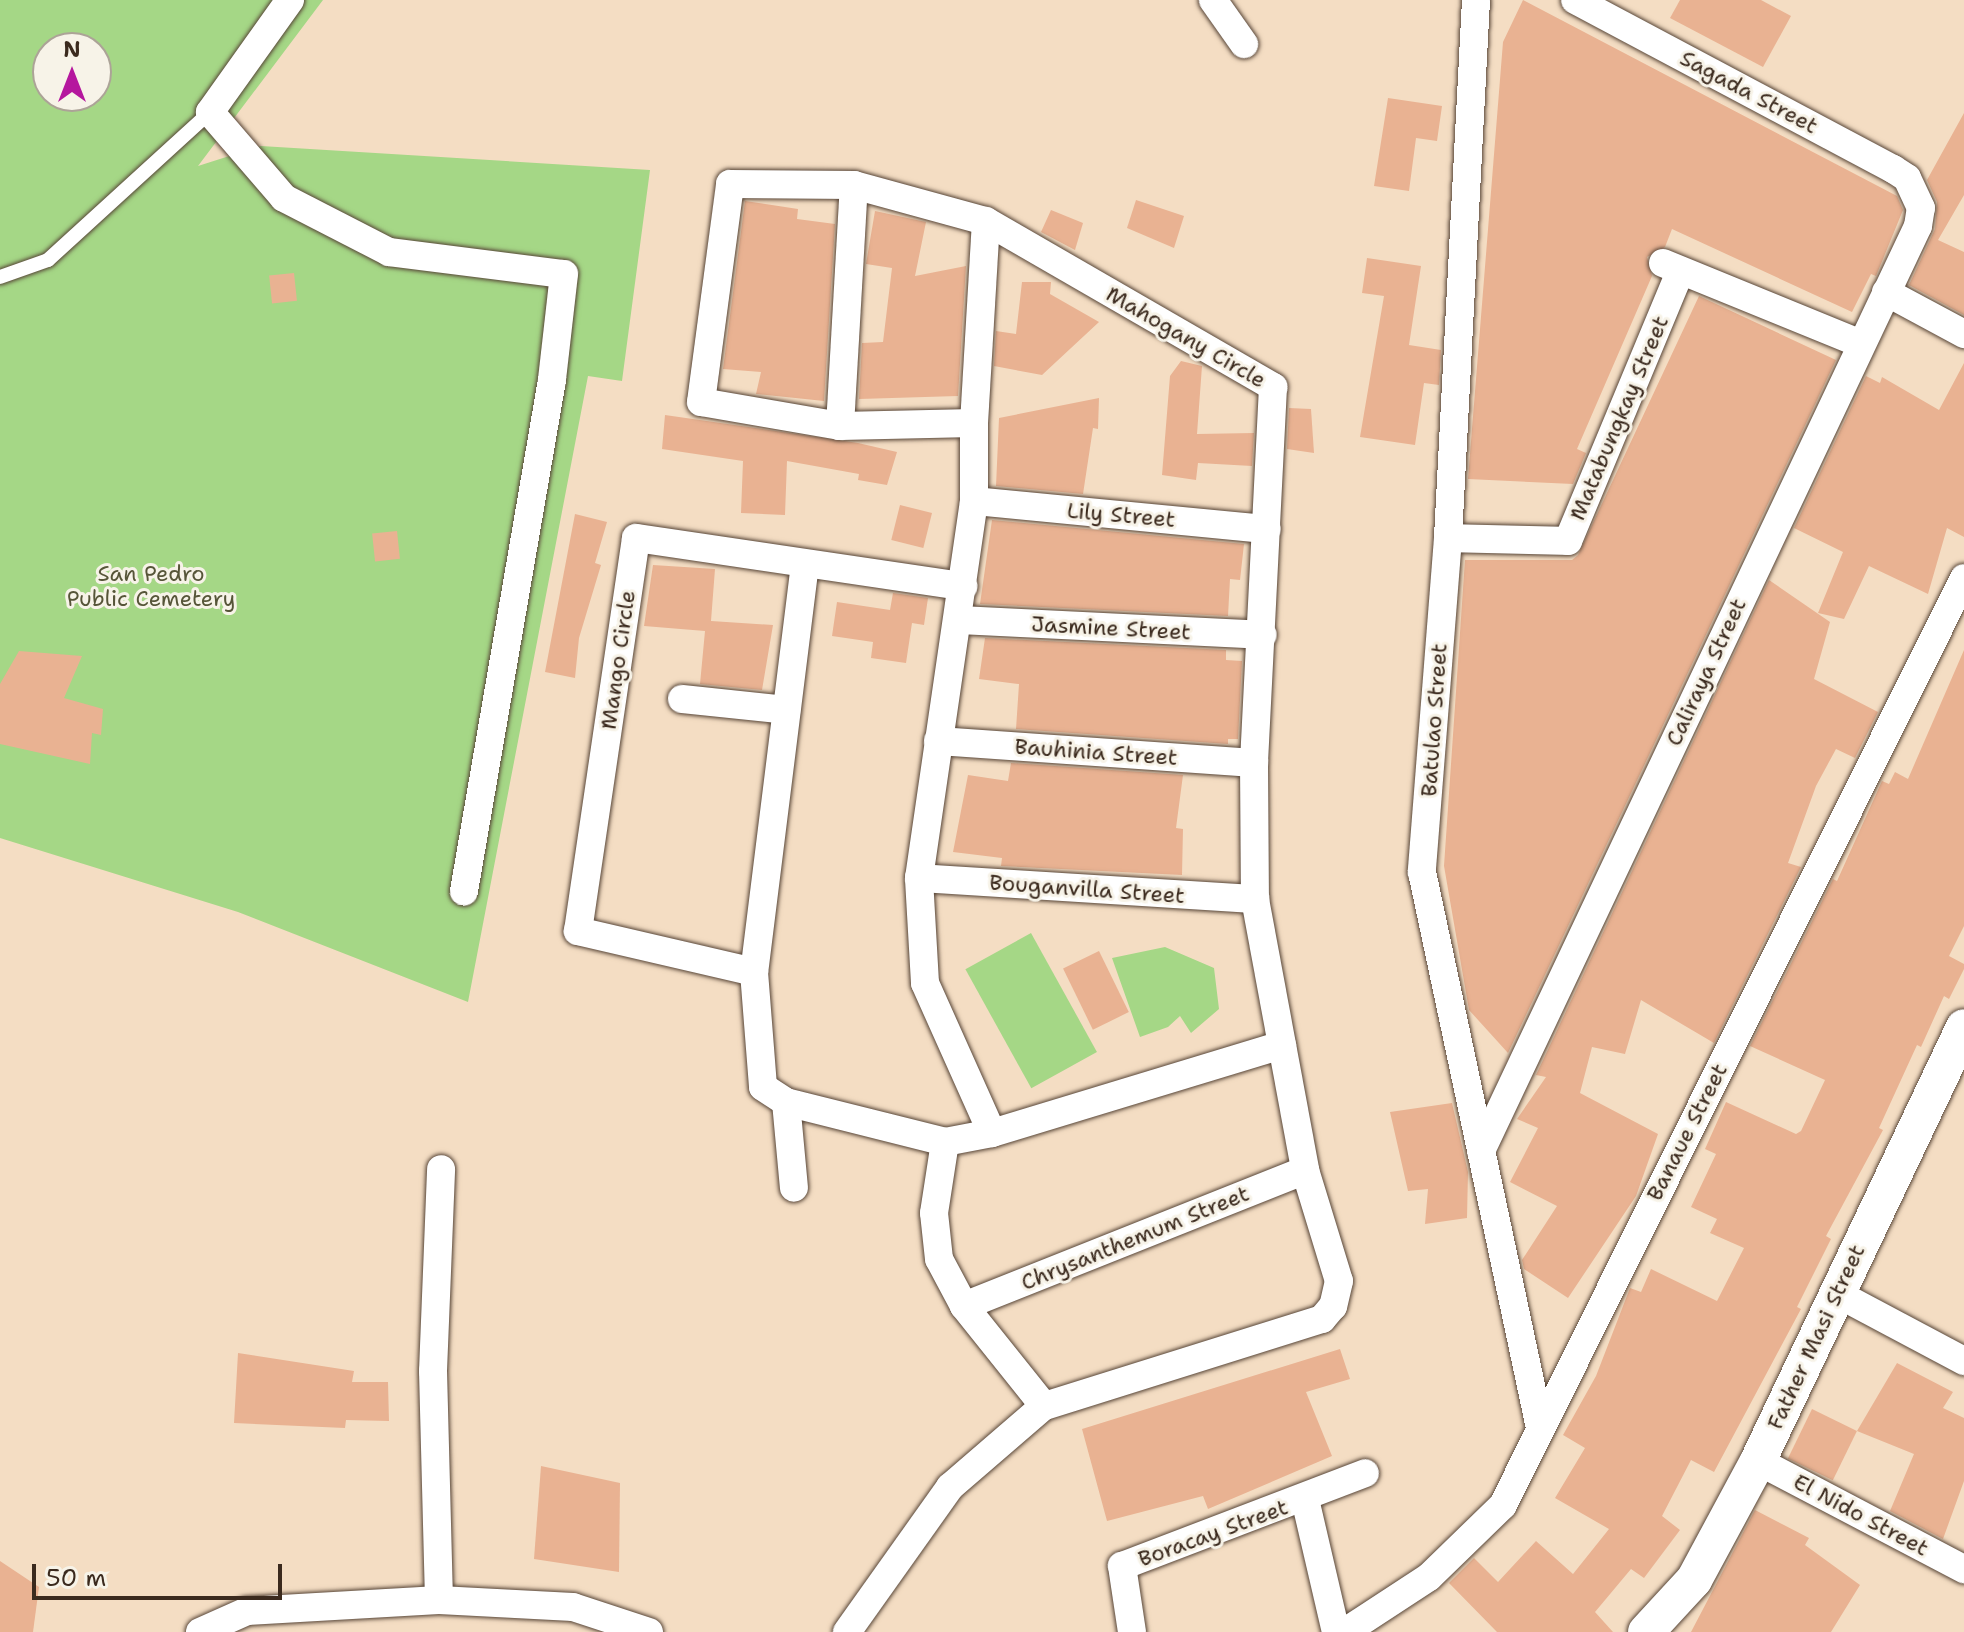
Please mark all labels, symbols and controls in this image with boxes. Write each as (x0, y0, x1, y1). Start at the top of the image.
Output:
north arrow (32, 32, 112, 112)
text: N (63, 35, 81, 64)
street label: Sagada Street (1676, 45, 1822, 139)
street label: Mahogany Circle (1102, 281, 1270, 393)
street label: Matabungkay Street (1564, 312, 1674, 524)
street label: Lily Street (1066, 497, 1176, 533)
park label: San Pedro Public Cemetery (67, 560, 235, 612)
street label: Mango Circle (595, 589, 641, 731)
street label: Caliraya Street (1660, 594, 1752, 750)
street label: Jasmine Street (1030, 611, 1192, 645)
street label: Batulao Street (1415, 642, 1453, 798)
street label: Bauhinia Street (1014, 733, 1178, 771)
street label: Bouganvilla Street (988, 869, 1186, 909)
street label: Banaue Street (1641, 1059, 1733, 1205)
street label: Chrysanthemum Street (1017, 1180, 1253, 1296)
street label: Father Masi Street (1762, 1240, 1870, 1434)
street label: El Nido Street (1789, 1468, 1933, 1562)
street label: Boracay Street (1135, 1494, 1291, 1572)
scale bar (36, 1548, 286, 1598)
text: 50 m (46, 1562, 106, 1594)

